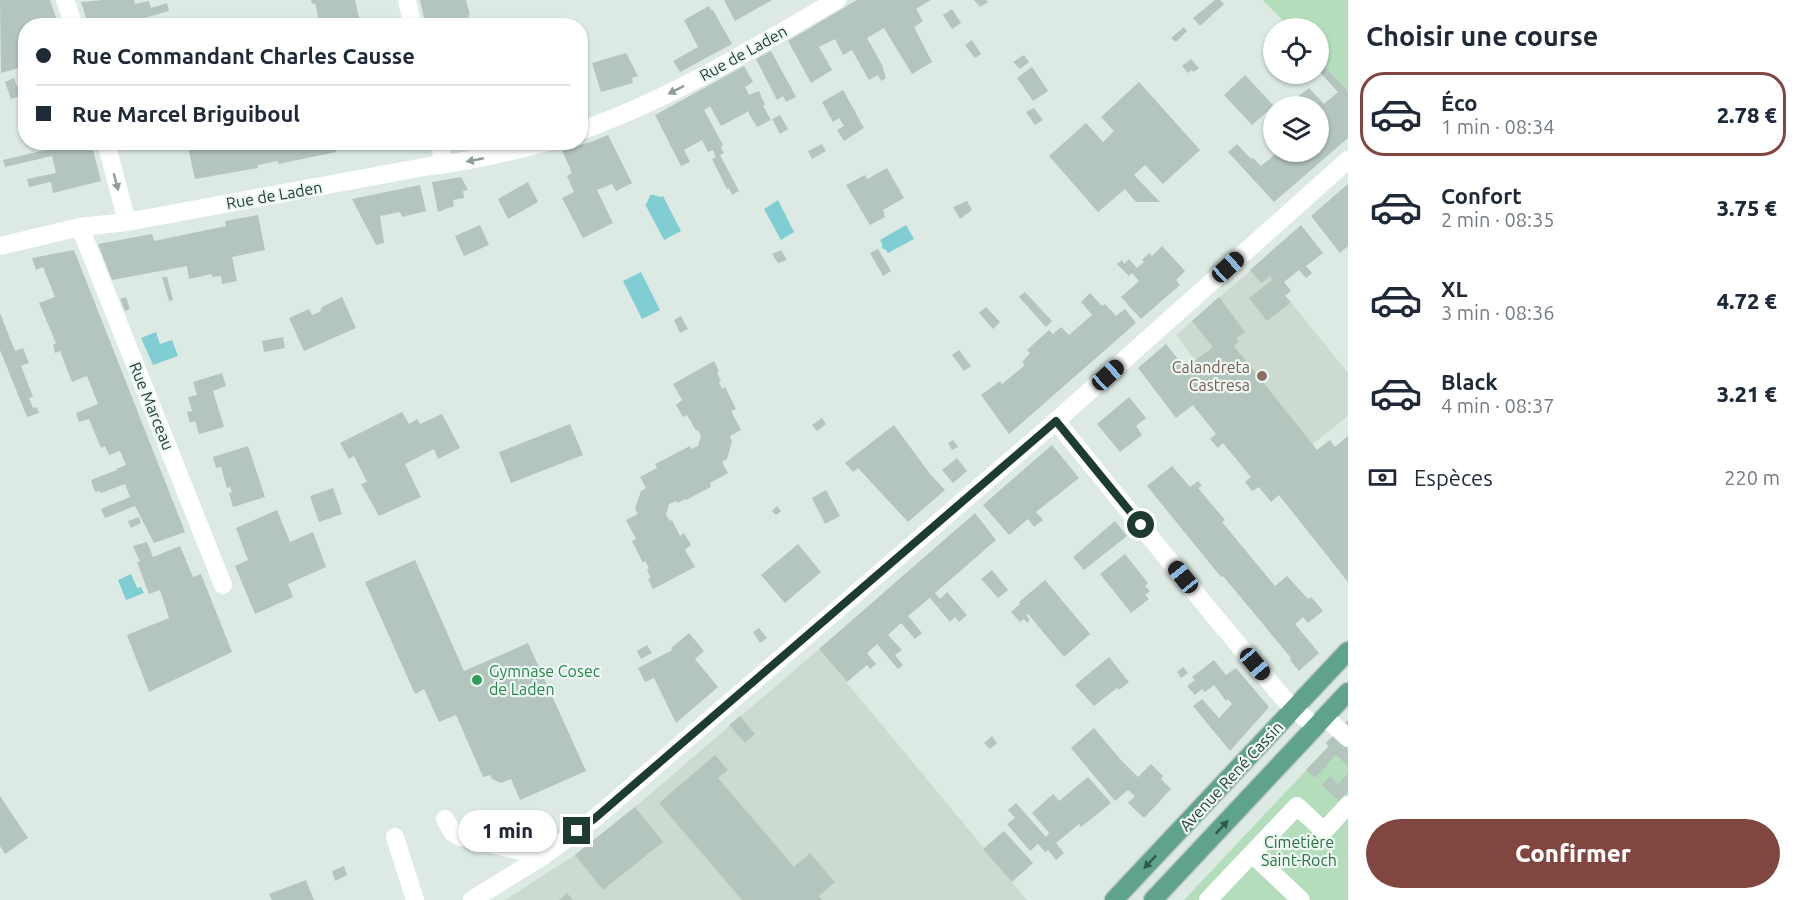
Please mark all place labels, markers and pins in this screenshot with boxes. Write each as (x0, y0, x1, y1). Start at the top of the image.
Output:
place label: Calandreta Castresa (1172, 358, 1250, 394)
marker: Calandreta Castresa (1255, 369, 1269, 383)
place label: Gymnase Cosec de Laden (489, 662, 601, 698)
marker: Gymnase Cosec de Laden (470, 673, 484, 687)

